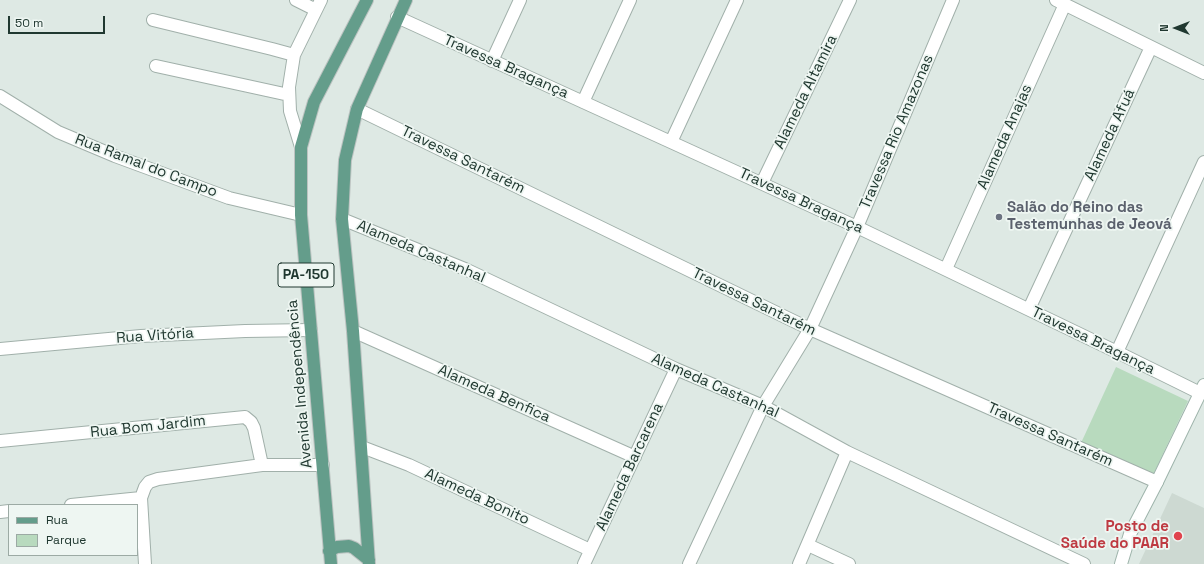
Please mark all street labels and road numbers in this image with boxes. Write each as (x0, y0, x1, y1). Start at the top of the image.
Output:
street label: Travessa Bragança (441, 31, 571, 103)
street label: Alameda Altamira (771, 32, 841, 152)
street label: Travessa Rio Amazonas (856, 52, 938, 212)
street label: Alameda Anajas (974, 82, 1036, 192)
street label: Alameda Afuá (1081, 86, 1139, 184)
street label: Travessa Santarém (398, 122, 528, 198)
street label: Rua Ramal do Campo (72, 131, 220, 201)
street label: Travessa Bragança (736, 164, 866, 238)
street label: Alameda Castanhal (354, 217, 488, 287)
road number: PA-150 (278, 263, 334, 287)
street label: Travessa Santarém (689, 264, 819, 340)
street label: Avenida Independência (284, 299, 316, 469)
street label: Travessa Bragança (1028, 303, 1158, 379)
street label: Rua Vitória (115, 324, 195, 348)
street label: Alameda Castanhal (648, 350, 782, 422)
street label: Alameda Benfica (435, 361, 553, 427)
street label: Travessa Santarém (984, 399, 1116, 471)
street label: Alameda Barcarena (592, 400, 668, 534)
street label: Rua Bom Jardim (89, 412, 207, 442)
street label: Alameda Bonito (422, 465, 532, 529)

